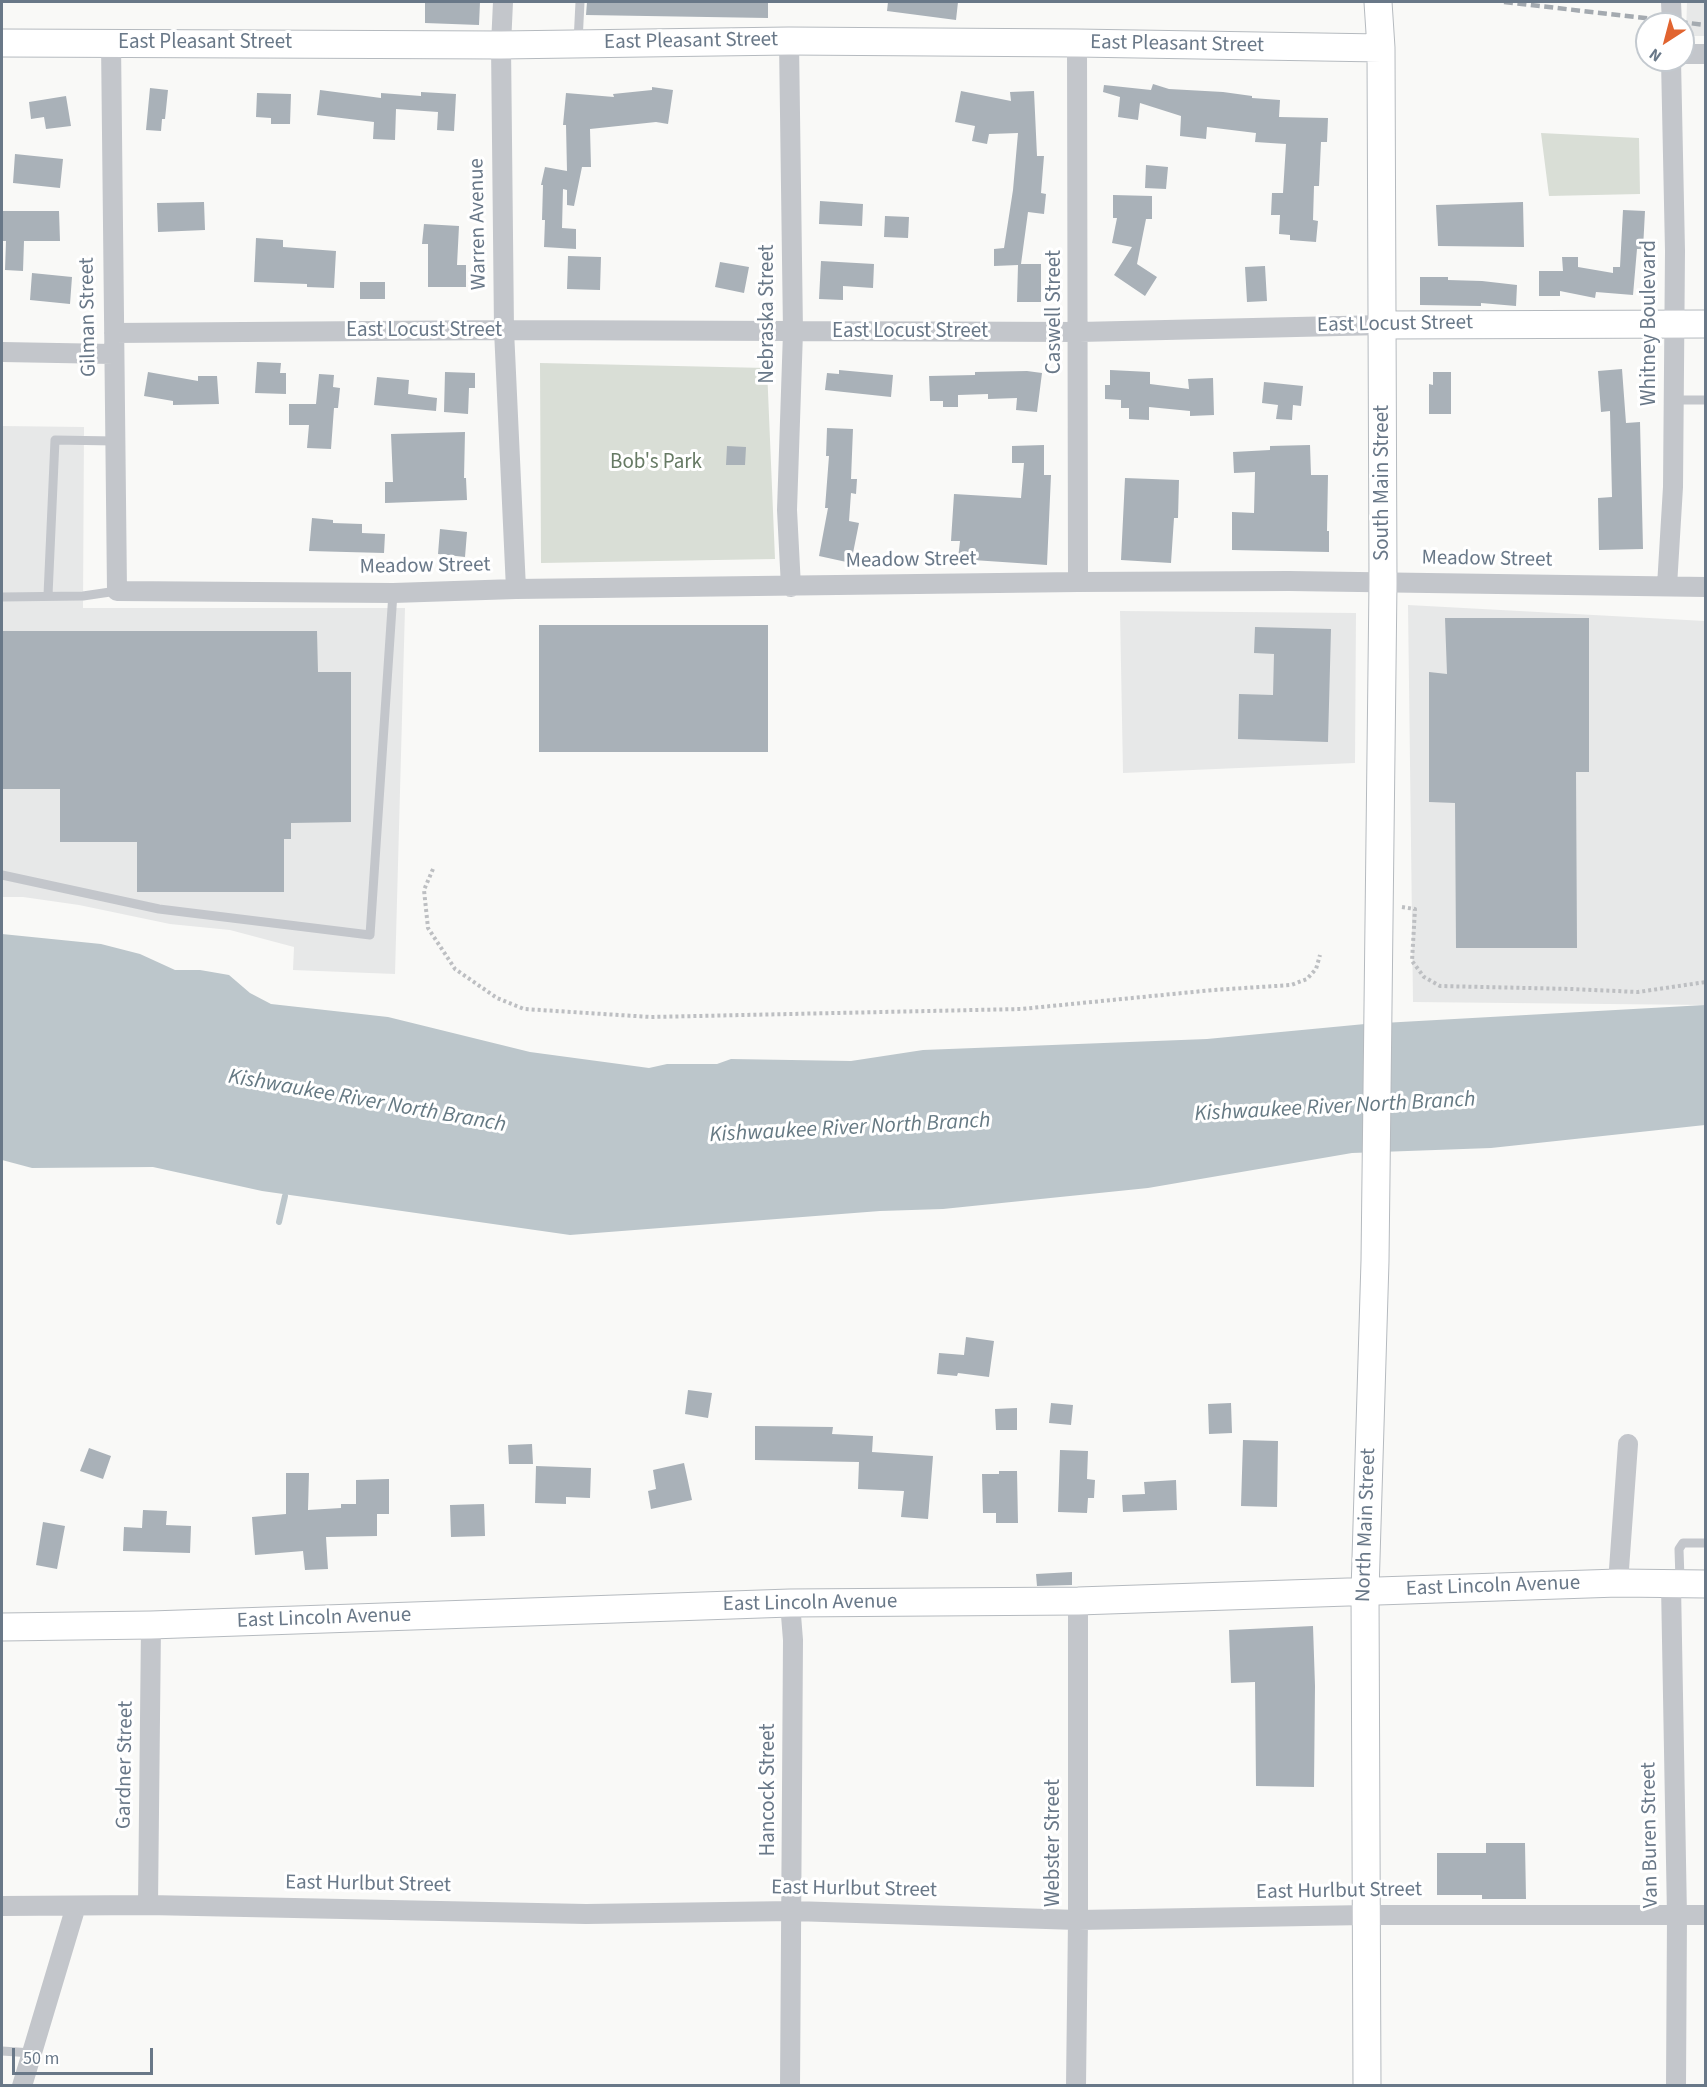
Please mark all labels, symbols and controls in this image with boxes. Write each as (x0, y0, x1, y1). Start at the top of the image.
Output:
north arrow (1635, 12, 1695, 72)
street label: East Pleasant Street (604, 28, 778, 56)
street label: East Pleasant Street (118, 30, 292, 56)
street label: East Pleasant Street (1090, 31, 1264, 59)
text: N (1645, 43, 1666, 67)
street label: Warren Avenue (465, 158, 493, 290)
street label: Whitney Boulevard (1637, 240, 1663, 406)
street label: Nebraska Street (755, 244, 781, 384)
street label: Caswell Street (1042, 250, 1068, 374)
street label: Gilman Street (75, 257, 103, 377)
street label: East Locust Street (1317, 311, 1473, 339)
street label: East Locust Street (346, 318, 502, 344)
street label: East Locust Street (832, 319, 988, 345)
street label: South Main Street (1370, 405, 1396, 561)
park label: Bob's Park (610, 450, 702, 476)
street label: Meadow Street (1421, 546, 1553, 574)
street label: Meadow Street (845, 547, 977, 575)
street label: Meadow Street (359, 553, 491, 581)
water label: Kishwaukee River North Branch (226, 1065, 508, 1139)
water label: Kishwaukee River North Branch (1194, 1087, 1476, 1129)
water label: Kishwaukee River North Branch (709, 1108, 991, 1150)
street label: North Main Street (1352, 1447, 1382, 1603)
street label: East Lincoln Avenue (1405, 1571, 1581, 1603)
street label: East Lincoln Avenue (723, 1590, 897, 1618)
street label: East Lincoln Avenue (236, 1603, 412, 1635)
street label: Gardner Street (112, 1701, 140, 1829)
street label: Hancock Street (756, 1723, 782, 1857)
street label: Van Buren Street (1637, 1762, 1665, 1908)
street label: Webster Street (1041, 1779, 1067, 1907)
street label: East Hurlbut Street (285, 1871, 451, 1899)
street label: East Hurlbut Street (771, 1876, 937, 1904)
street label: East Hurlbut Street (1256, 1878, 1422, 1906)
scale bar (15, 2036, 156, 2074)
text: 50 m (23, 2046, 59, 2071)

